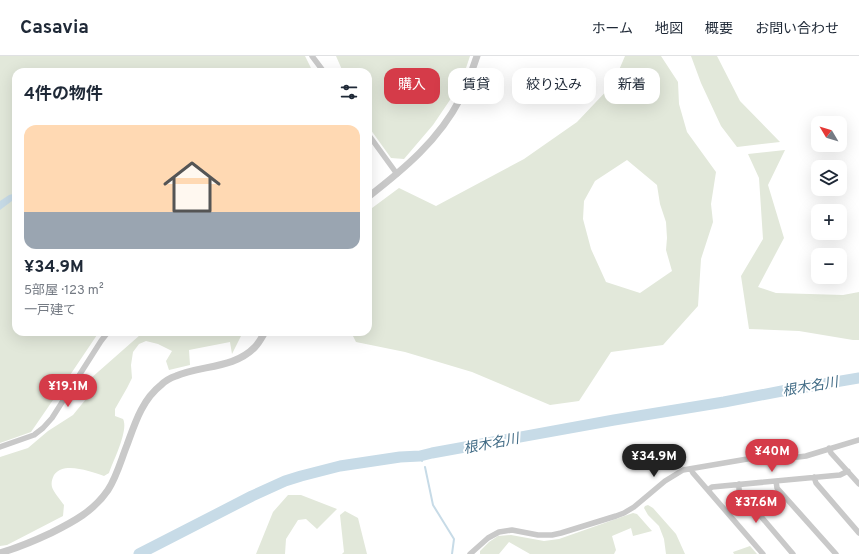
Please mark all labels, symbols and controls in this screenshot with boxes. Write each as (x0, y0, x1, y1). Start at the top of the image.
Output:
text: Casavia (20, 16, 89, 40)
text: ホーム (591, 21, 633, 38)
text: 地図 (655, 21, 683, 38)
text: 概要 (705, 21, 733, 38)
text: お問い合わせ (755, 21, 839, 38)
chip: 購入 (384, 68, 440, 104)
chip: 賃貸 (448, 68, 504, 104)
chip: 絞り込み (512, 68, 596, 104)
chip: 新着 (604, 68, 660, 104)
icon: filters (338, 81, 360, 103)
text: 4件の物件 (24, 84, 103, 106)
north arrow (811, 116, 847, 152)
map controls (811, 116, 847, 284)
icon: home (156, 151, 228, 223)
button: layers (811, 160, 847, 196)
button: + (811, 204, 847, 240)
button: − (811, 248, 847, 284)
text: ¥34.9M (24, 257, 84, 279)
text: 5部屋 · 123 m² (24, 283, 104, 299)
text: 一戸建て (24, 303, 76, 319)
pin: ¥19.1M (35, 374, 101, 408)
water label: 根木名川 (781, 374, 841, 401)
text: ¥19.1M (48, 379, 88, 395)
water label: 根木名川 (462, 430, 522, 458)
pin: ¥40M (748, 439, 796, 473)
pin: ¥34.9M (621, 444, 687, 478)
text: ¥40M (754, 444, 790, 460)
text: ¥34.9M (631, 449, 677, 465)
pin: ¥37.6M (723, 490, 789, 524)
text: ¥37.6M (735, 495, 777, 511)

